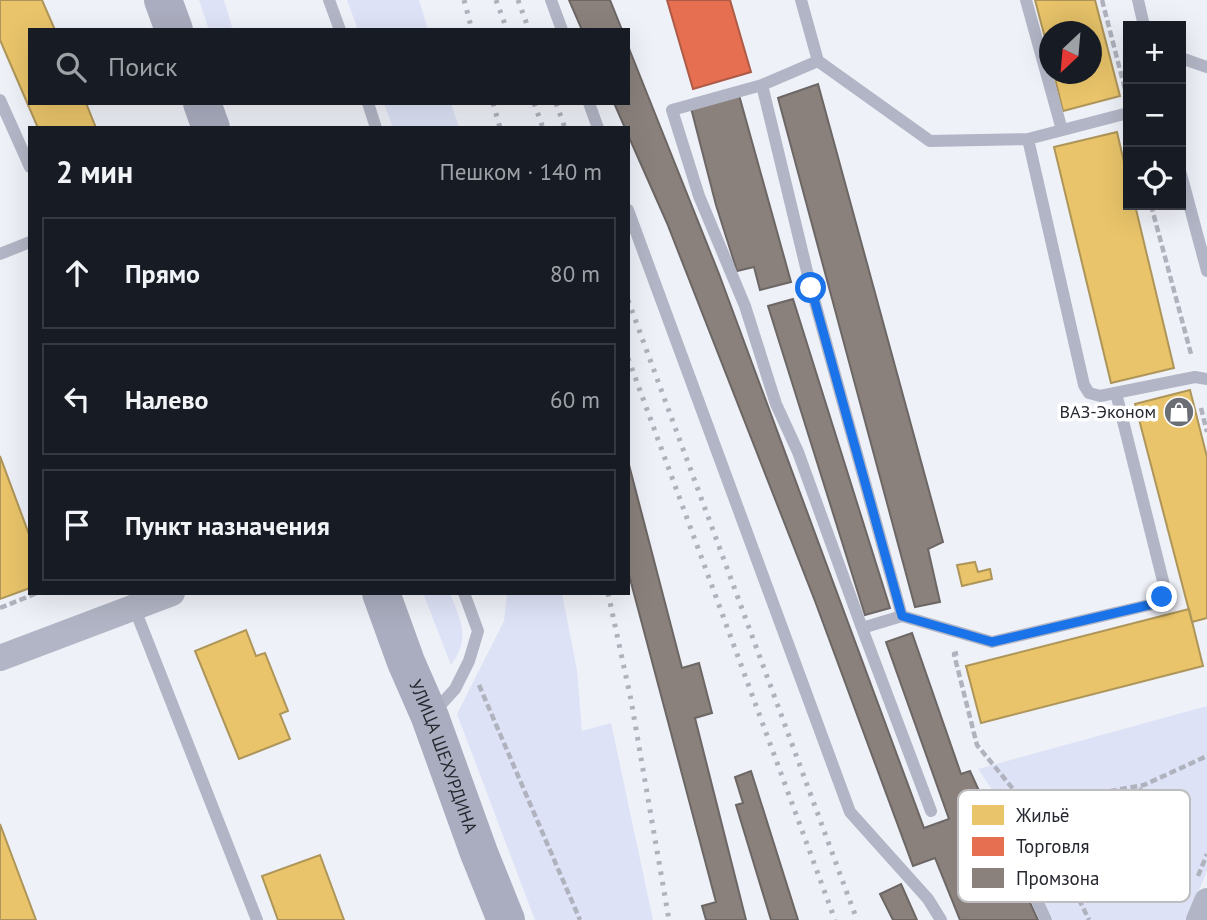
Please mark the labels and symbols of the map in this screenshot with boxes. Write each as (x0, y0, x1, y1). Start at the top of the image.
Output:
north arrow (1039, 21, 1102, 84)
route start (795, 272, 826, 303)
shop icon: ВАЗ-Эконом (1162, 395, 1196, 429)
place label: ВАЗ-Эконом (1060, 400, 1156, 423)
route end (1146, 581, 1177, 612)
street label: УЛИЦА ШЕХУРДИНА (404, 676, 483, 836)
legend (958, 790, 1190, 902)
text: Жильё (1015, 803, 1070, 827)
text: Торговля (1016, 834, 1090, 858)
text: Промзона (1016, 866, 1100, 890)

